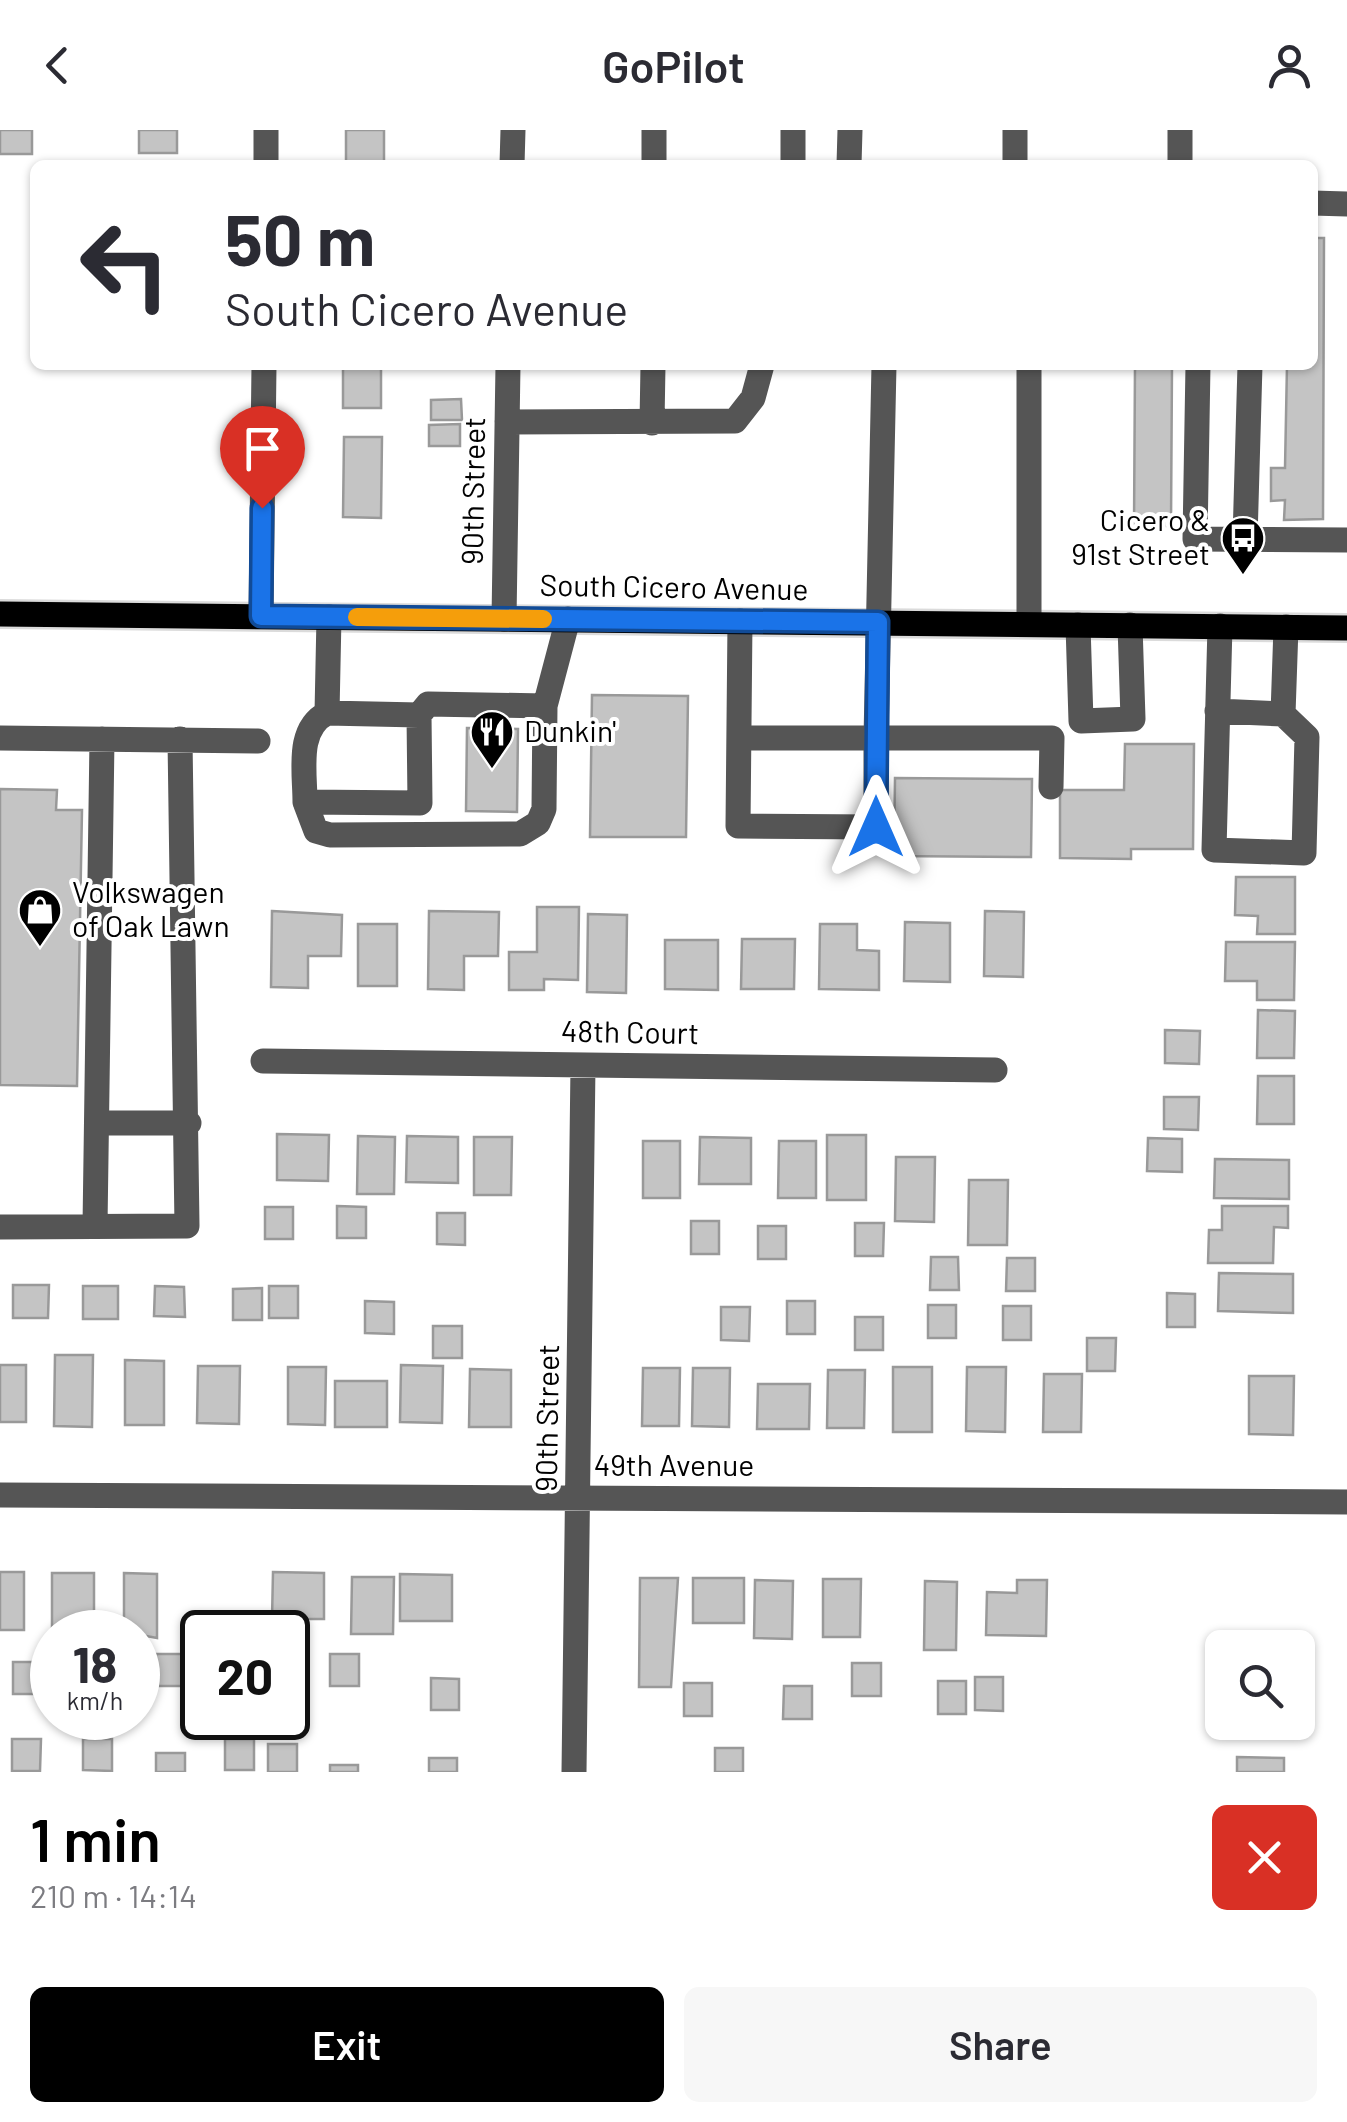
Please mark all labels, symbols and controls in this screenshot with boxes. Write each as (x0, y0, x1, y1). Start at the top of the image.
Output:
icon: back (30, 38, 85, 93)
text: GoPilot (602, 38, 745, 92)
icon: person (1262, 38, 1317, 93)
text: 50 m (225, 196, 375, 280)
icon: left (60, 200, 190, 330)
text: South Cicero Avenue (225, 281, 628, 335)
pin (220, 406, 305, 509)
street label: 90th Street (453, 417, 491, 565)
icon: arrive (235, 421, 290, 476)
place label: Cicero & 91st Street (1071, 501, 1210, 571)
bus stop icon: Cicero & 91st Street (1220, 515, 1266, 576)
street label: South Cicero Avenue (539, 566, 809, 606)
restaurant icon: Dunkin' (469, 709, 515, 770)
place label: Dunkin' (524, 712, 616, 748)
position arrow (824, 775, 928, 879)
place label: Volkswagen of Oak Lawn (72, 873, 230, 943)
shop icon: Volkswagen of Oak Lawn (17, 887, 63, 948)
street label: 48th Court (561, 1012, 699, 1050)
street label: 90th Street (527, 1344, 565, 1492)
street label: 49th Avenue (594, 1446, 754, 1482)
speed limit sign: 20 (180, 1610, 310, 1740)
map controls (1205, 1630, 1315, 1740)
button: search (1205, 1630, 1315, 1740)
text: 18 (73, 1633, 117, 1693)
text: km/h (67, 1685, 123, 1715)
text: 1 min (30, 1802, 161, 1874)
button: close (1212, 1805, 1317, 1910)
text: 210 m · 14:14 (30, 1876, 197, 1914)
button: Exit (30, 1987, 664, 2102)
button: Share (684, 1987, 1317, 2102)

